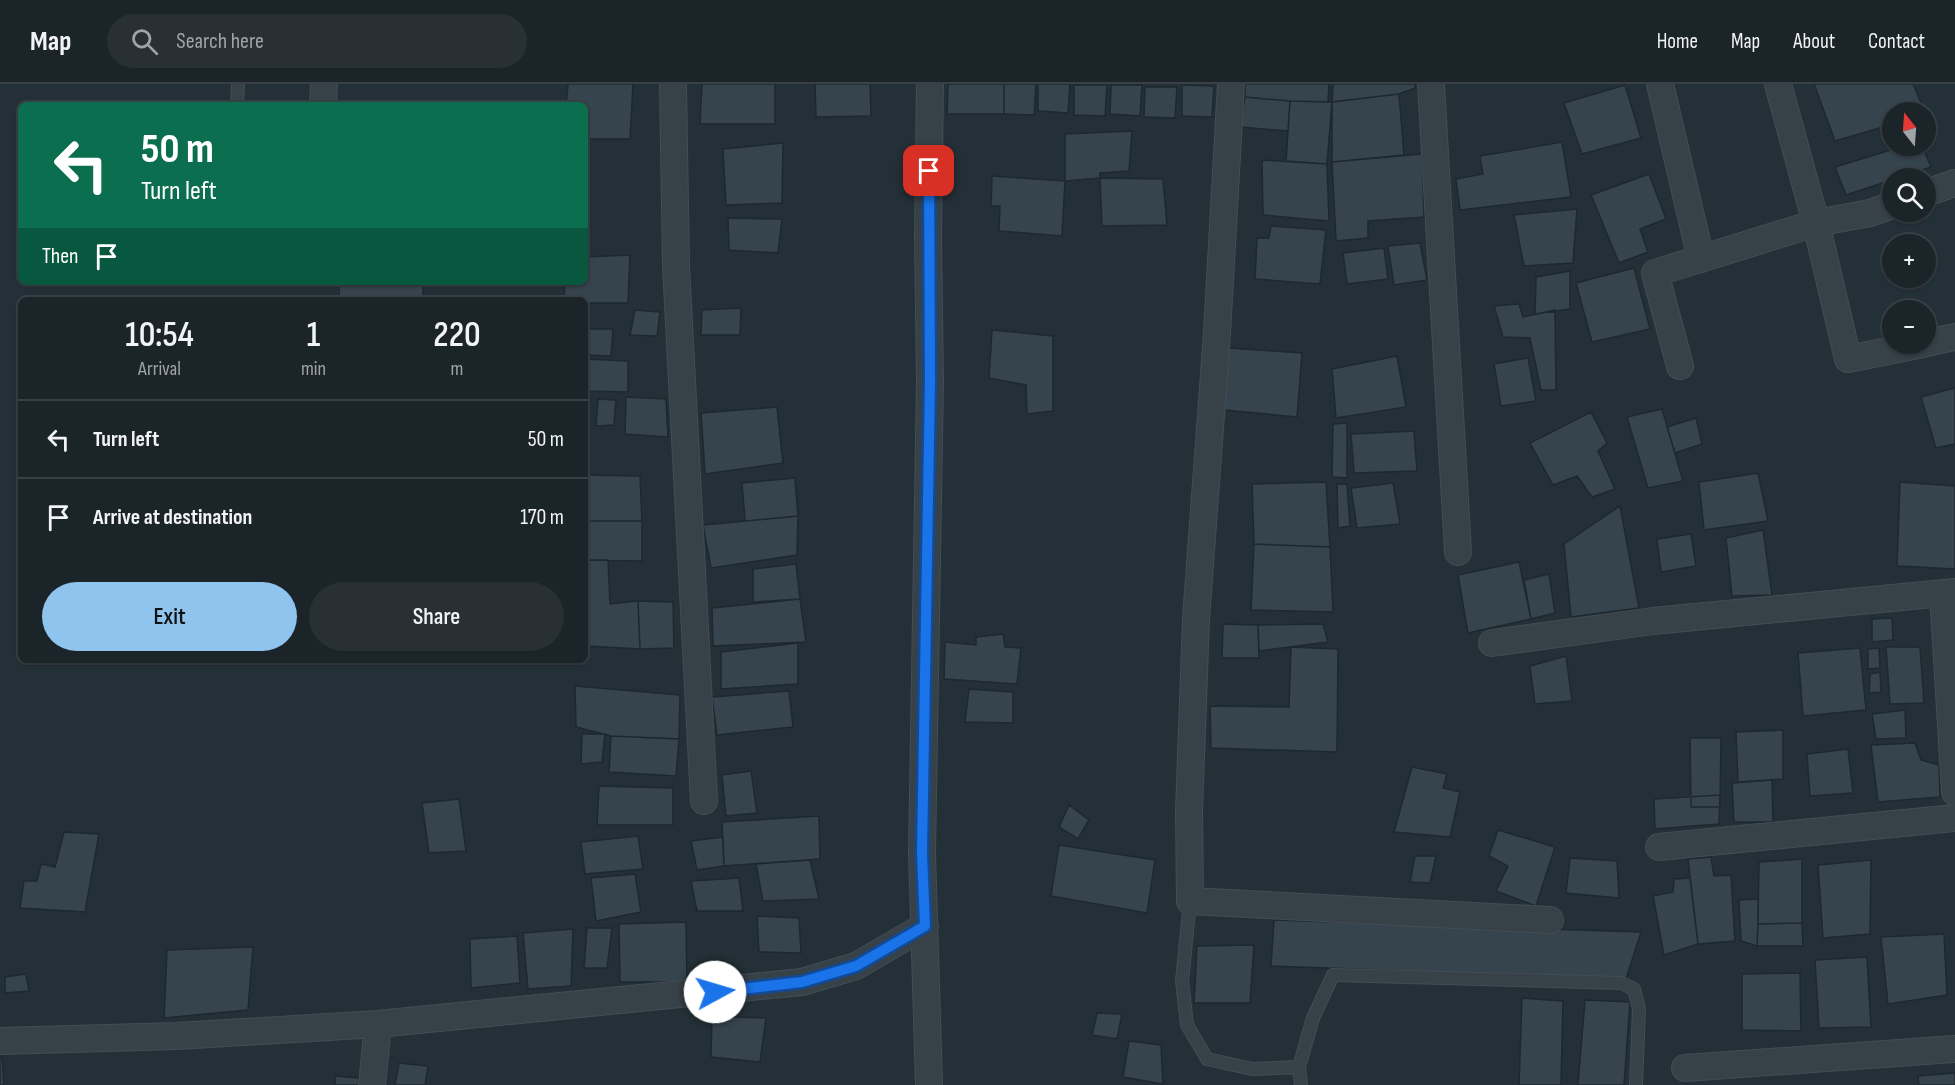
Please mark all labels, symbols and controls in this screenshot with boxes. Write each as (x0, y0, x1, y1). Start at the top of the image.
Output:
search box (107, 14, 527, 68)
text: Map (30, 25, 71, 58)
icon: search (128, 25, 161, 58)
text: Search here (176, 28, 264, 55)
text: Home (1657, 29, 1698, 54)
text: Map (1731, 29, 1760, 54)
text: About (1793, 29, 1835, 54)
text: Contact (1868, 29, 1925, 54)
north arrow (1882, 102, 1936, 156)
map controls (1882, 102, 1936, 354)
text: 50 m (141, 124, 214, 175)
icon: left (42, 126, 120, 204)
pin (903, 145, 954, 196)
icon: arrive (912, 154, 945, 187)
button: search (1882, 168, 1936, 222)
text: Turn left (141, 175, 217, 207)
button: + (1882, 234, 1936, 288)
icon: arrive (90, 240, 123, 273)
text: Then (42, 243, 78, 270)
button: − (1882, 300, 1936, 354)
text: 10:54 (125, 314, 194, 357)
text: 1 (307, 314, 320, 357)
text: 220 (433, 314, 481, 357)
text: Arrival (138, 357, 181, 381)
text: min (301, 357, 326, 381)
text: m (451, 357, 463, 381)
icon: left (42, 423, 75, 456)
text: Turn left (93, 426, 159, 453)
text: 50 m (528, 426, 564, 453)
icon: arrive (42, 501, 75, 534)
text: Arrive at destination (93, 504, 252, 531)
text: 170 m (520, 504, 564, 531)
button: Exit (42, 582, 297, 651)
button: Share (309, 582, 564, 651)
position arrow (683, 960, 747, 1024)

